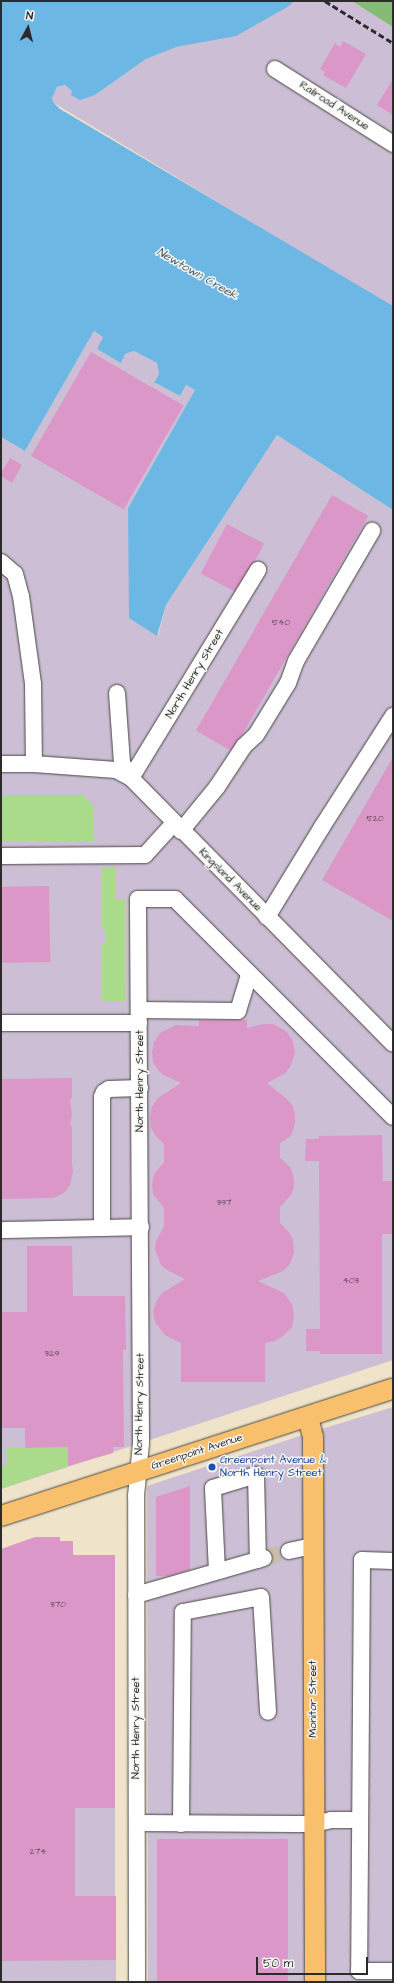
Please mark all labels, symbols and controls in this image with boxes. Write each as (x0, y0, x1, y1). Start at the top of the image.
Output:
north arrow (8, 8, 48, 48)
text: N (25, 8, 34, 23)
street label: Railroad Avenue (297, 79, 371, 133)
water label: Newtown Creek (154, 245, 240, 303)
house number: 540 (272, 618, 290, 628)
street label: North Henry Street (163, 627, 227, 721)
house number: 520 (366, 814, 384, 824)
street label: Kingsland Avenue (196, 846, 264, 914)
street label: North Henry Street (133, 1030, 147, 1132)
house number: 397 (216, 1198, 232, 1208)
house number: 403 (343, 1276, 359, 1286)
house number: 329 (45, 1349, 59, 1359)
street label: North Henry Street (133, 1353, 147, 1455)
street label: Greenpoint Avenue (150, 1431, 244, 1473)
place label: Greenpoint Avenue & North Henry Street (220, 1454, 327, 1480)
marker: Greenpoint Avenue & North Henry Street (207, 1462, 217, 1472)
house number: 370 (50, 1600, 66, 1610)
street label: Monitor Street (306, 1660, 320, 1738)
street label: North Henry Street (129, 1677, 143, 1779)
house number: 274 (30, 1847, 46, 1857)
scale bar (258, 1949, 370, 1975)
text: 50 m (263, 1955, 293, 1972)

